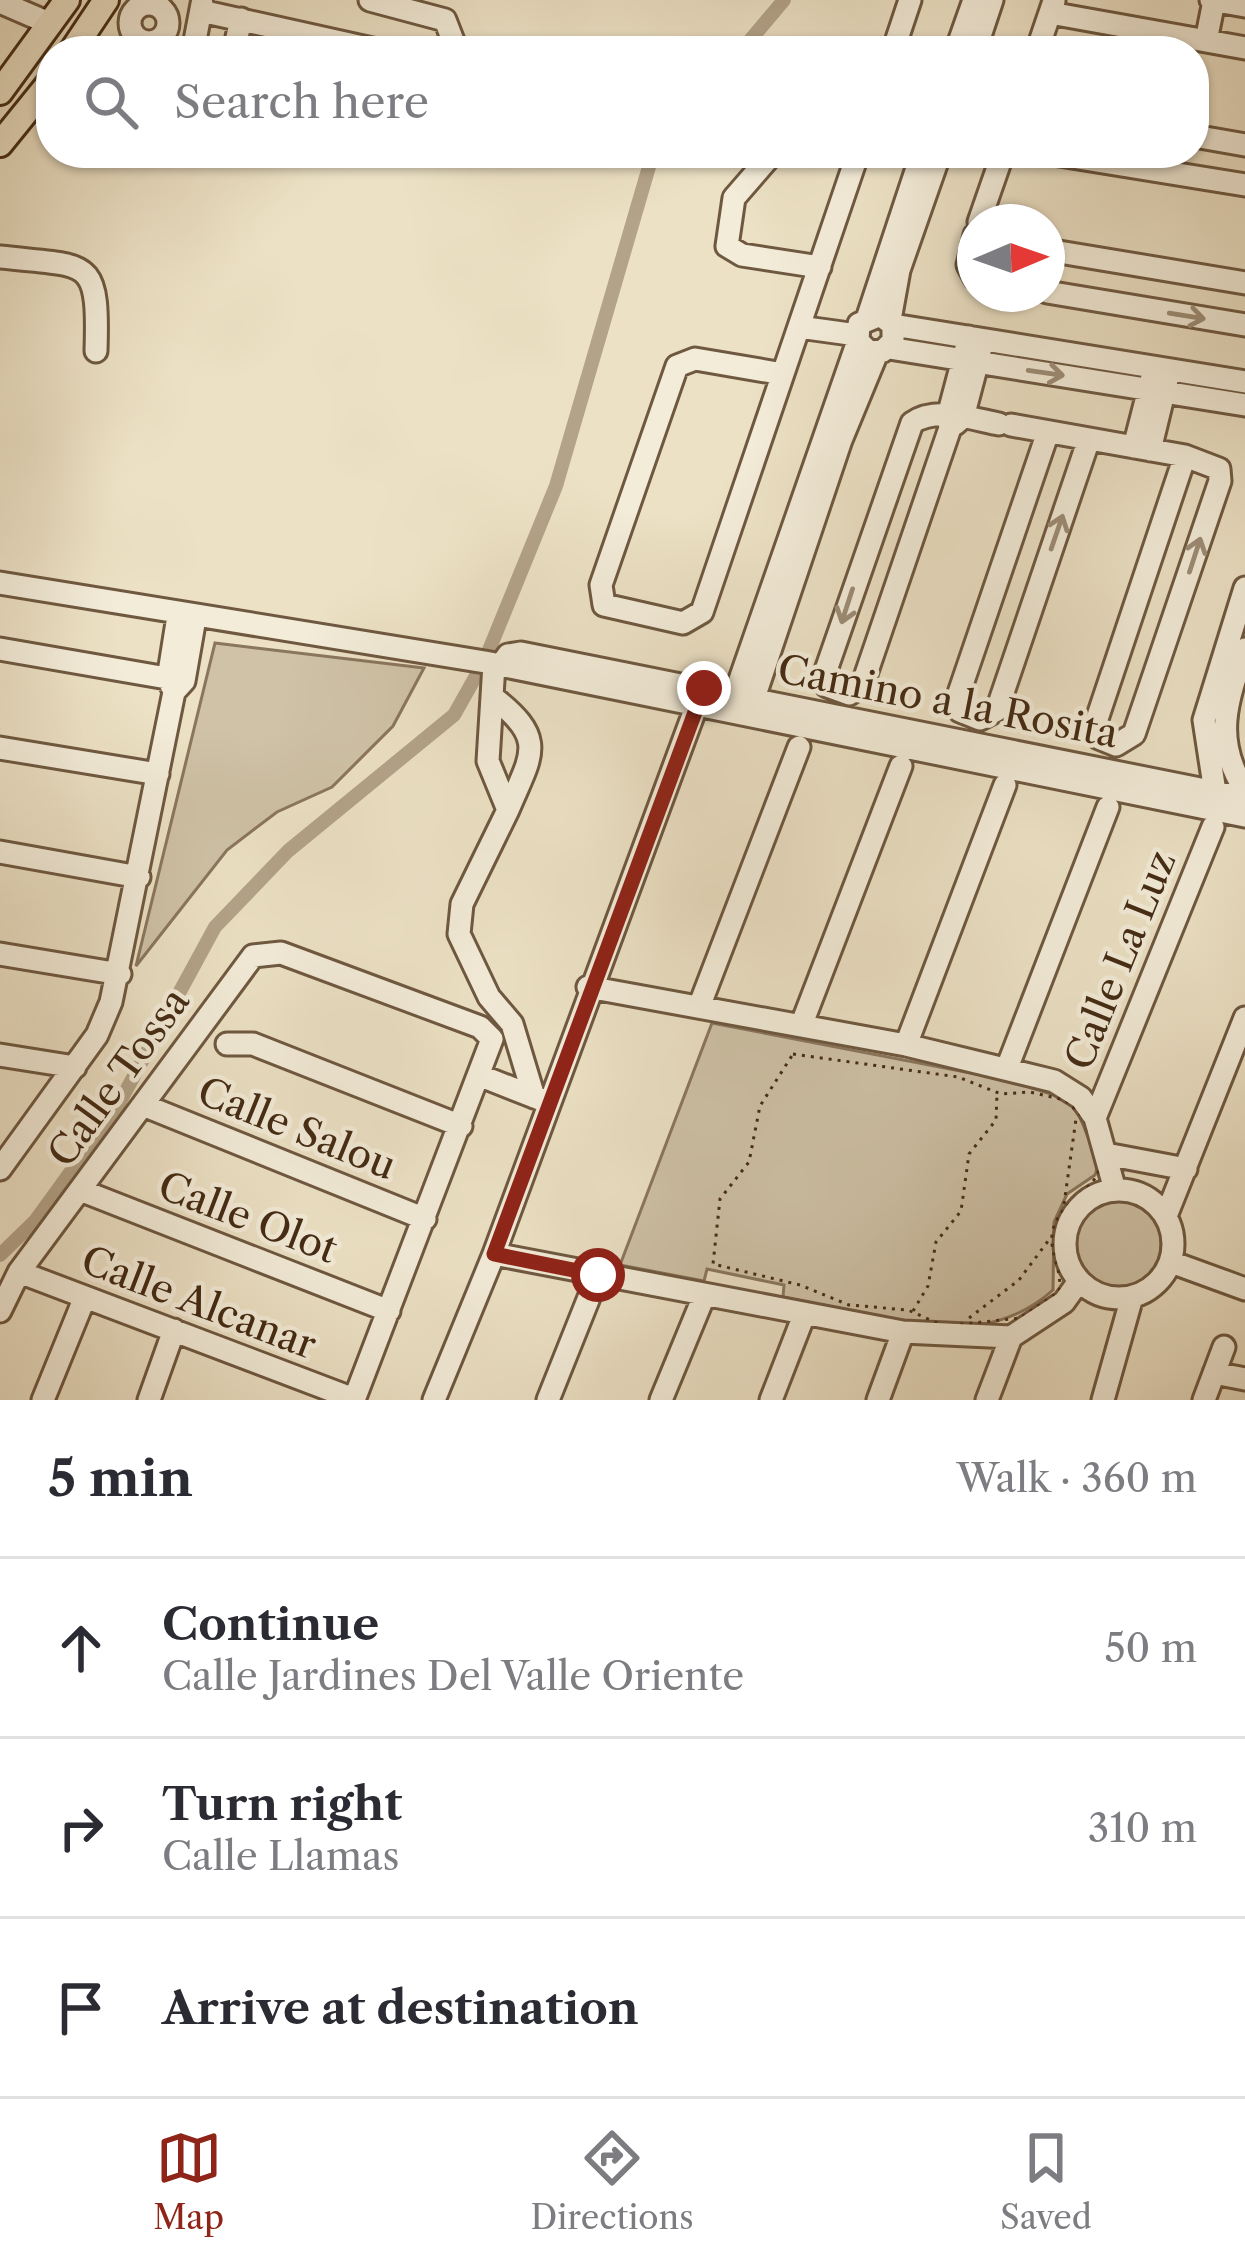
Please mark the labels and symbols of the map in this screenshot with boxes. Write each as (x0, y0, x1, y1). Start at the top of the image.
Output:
north arrow (957, 204, 1065, 312)
one-way arrow (1167, 305, 1206, 328)
one-way arrow (1026, 362, 1065, 385)
one-way arrow (1048, 514, 1069, 551)
one-way arrow (1186, 537, 1208, 575)
one-way arrow (835, 586, 857, 624)
street label: Camino a la Rosita (774, 644, 1123, 758)
route end (677, 661, 731, 715)
street label: Calle La Luz (1054, 844, 1186, 1076)
street label: Calle Tossa (37, 978, 199, 1176)
street label: Calle Salou (191, 1067, 403, 1189)
street label: Calle Olot (152, 1161, 344, 1273)
street label: Calle Alcanar (75, 1235, 323, 1369)
route start (571, 1248, 625, 1302)

